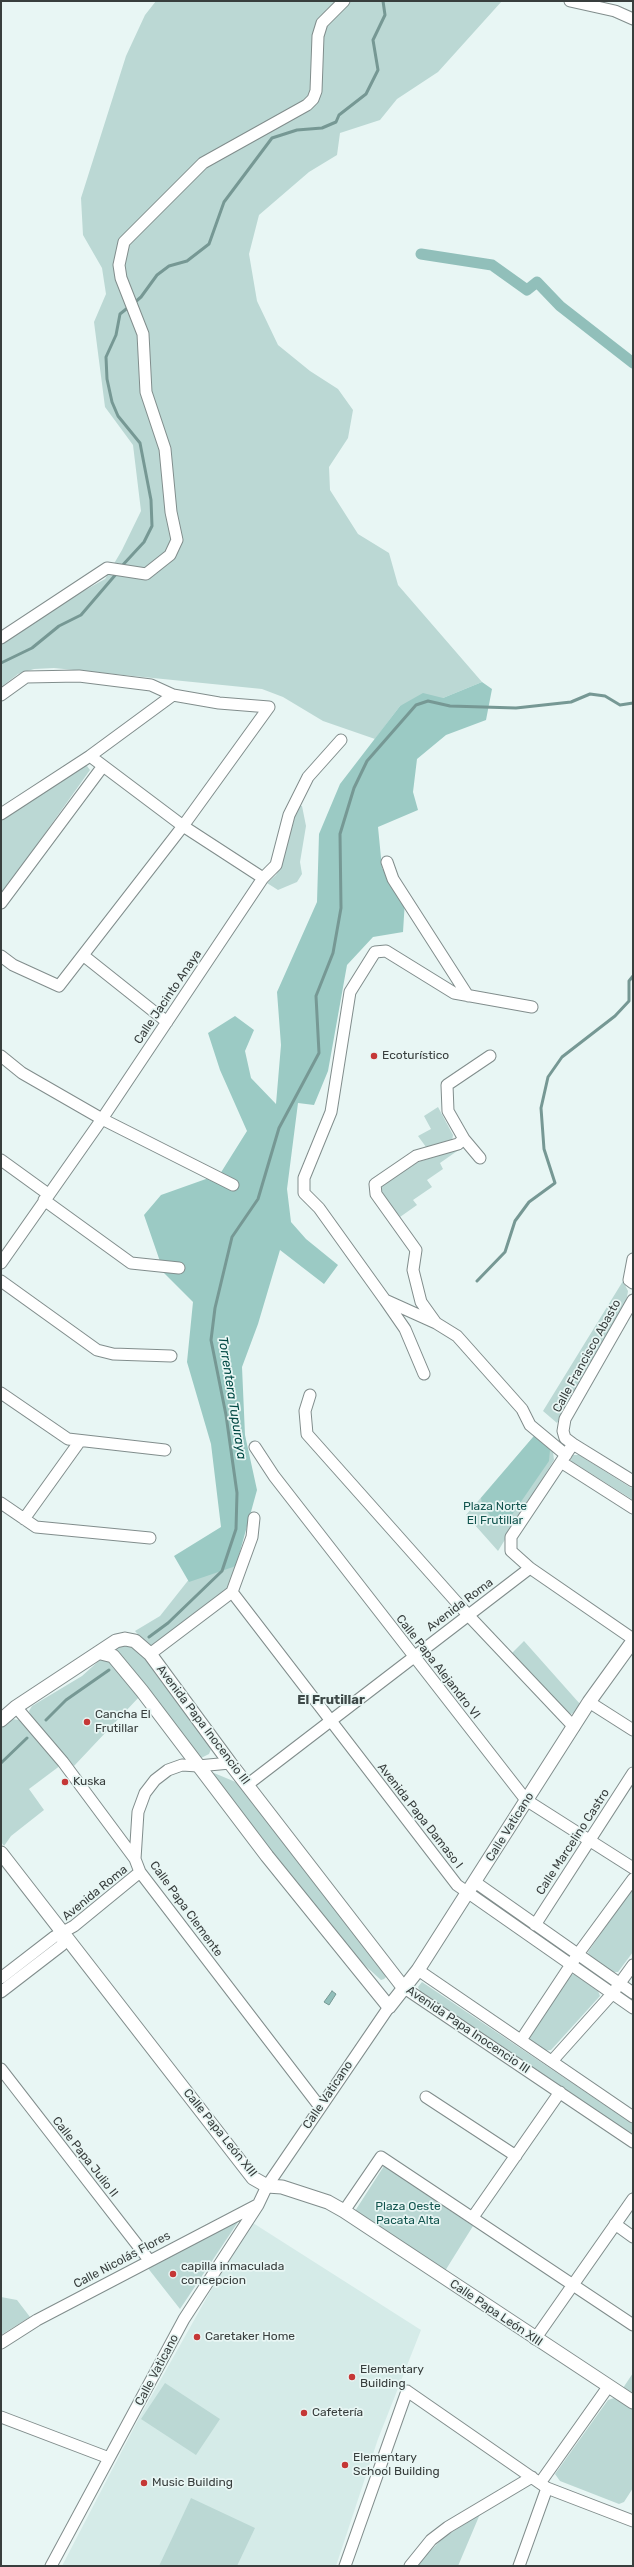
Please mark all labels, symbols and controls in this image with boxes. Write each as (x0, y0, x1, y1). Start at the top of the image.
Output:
street label: Calle Jacinto Anaya (131, 947, 205, 1047)
place label: Ecoturístico (382, 1049, 449, 1063)
marker: Ecoturístico (369, 1051, 379, 1061)
street label: Calle Francisco Abasto (550, 1297, 624, 1415)
water label: Torrentera Tupuraya (215, 1335, 249, 1461)
park label: Plaza Norte El Frutillar (463, 1500, 527, 1528)
street label: Avenida Roma (424, 1575, 496, 1635)
street label: Calle Papa Alejandro VI (393, 1612, 483, 1722)
street label: Avenida Papa Inocencio III (153, 1662, 253, 1788)
district label: El Frutillar (297, 1692, 365, 1708)
place label: Cancha El Frutillar (95, 1708, 151, 1736)
marker: Cancha El Frutillar (82, 1717, 92, 1727)
street label: Avenida Papa Damaso I (374, 1760, 466, 1872)
place label: Kuska (73, 1775, 106, 1789)
marker: Kuska (60, 1777, 70, 1787)
street label: Calle Marcelino Castro (533, 1786, 613, 1898)
street label: Calle Vaticano (483, 1790, 537, 1864)
street label: Calle Papa Clemente (146, 1858, 226, 1960)
street label: Avenida Roma (60, 1862, 130, 1924)
street label: Avenida Papa Inocencio III (404, 1983, 532, 2077)
street label: Calle Vaticano (300, 2058, 356, 2132)
street label: Calle Papa León XIII (180, 2086, 260, 2180)
street label: Calle Papa Julio II (49, 2114, 121, 2200)
park label: Plaza Oeste Pacata Alta (375, 2200, 441, 2228)
street label: Calle Nicolás Flores (71, 2228, 173, 2292)
place label: capilla inmaculada concepcion (181, 2260, 284, 2288)
marker: capilla inmaculada concepcion (168, 2269, 178, 2279)
street label: Calle Papa León XIII (447, 2277, 545, 2349)
place label: Caretaker Home (205, 2330, 295, 2344)
street label: Calle Vaticano (132, 2332, 182, 2408)
marker: Caretaker Home (192, 2332, 202, 2342)
place label: Elementary Building (360, 2363, 424, 2391)
marker: Elementary Building (347, 2372, 357, 2382)
place label: Cafetería (312, 2406, 363, 2420)
marker: Cafetería (299, 2408, 309, 2418)
place label: Elementary School Building (353, 2451, 440, 2479)
marker: Elementary School Building (340, 2460, 350, 2470)
place label: Music Building (152, 2476, 233, 2490)
marker: Music Building (139, 2478, 149, 2488)

